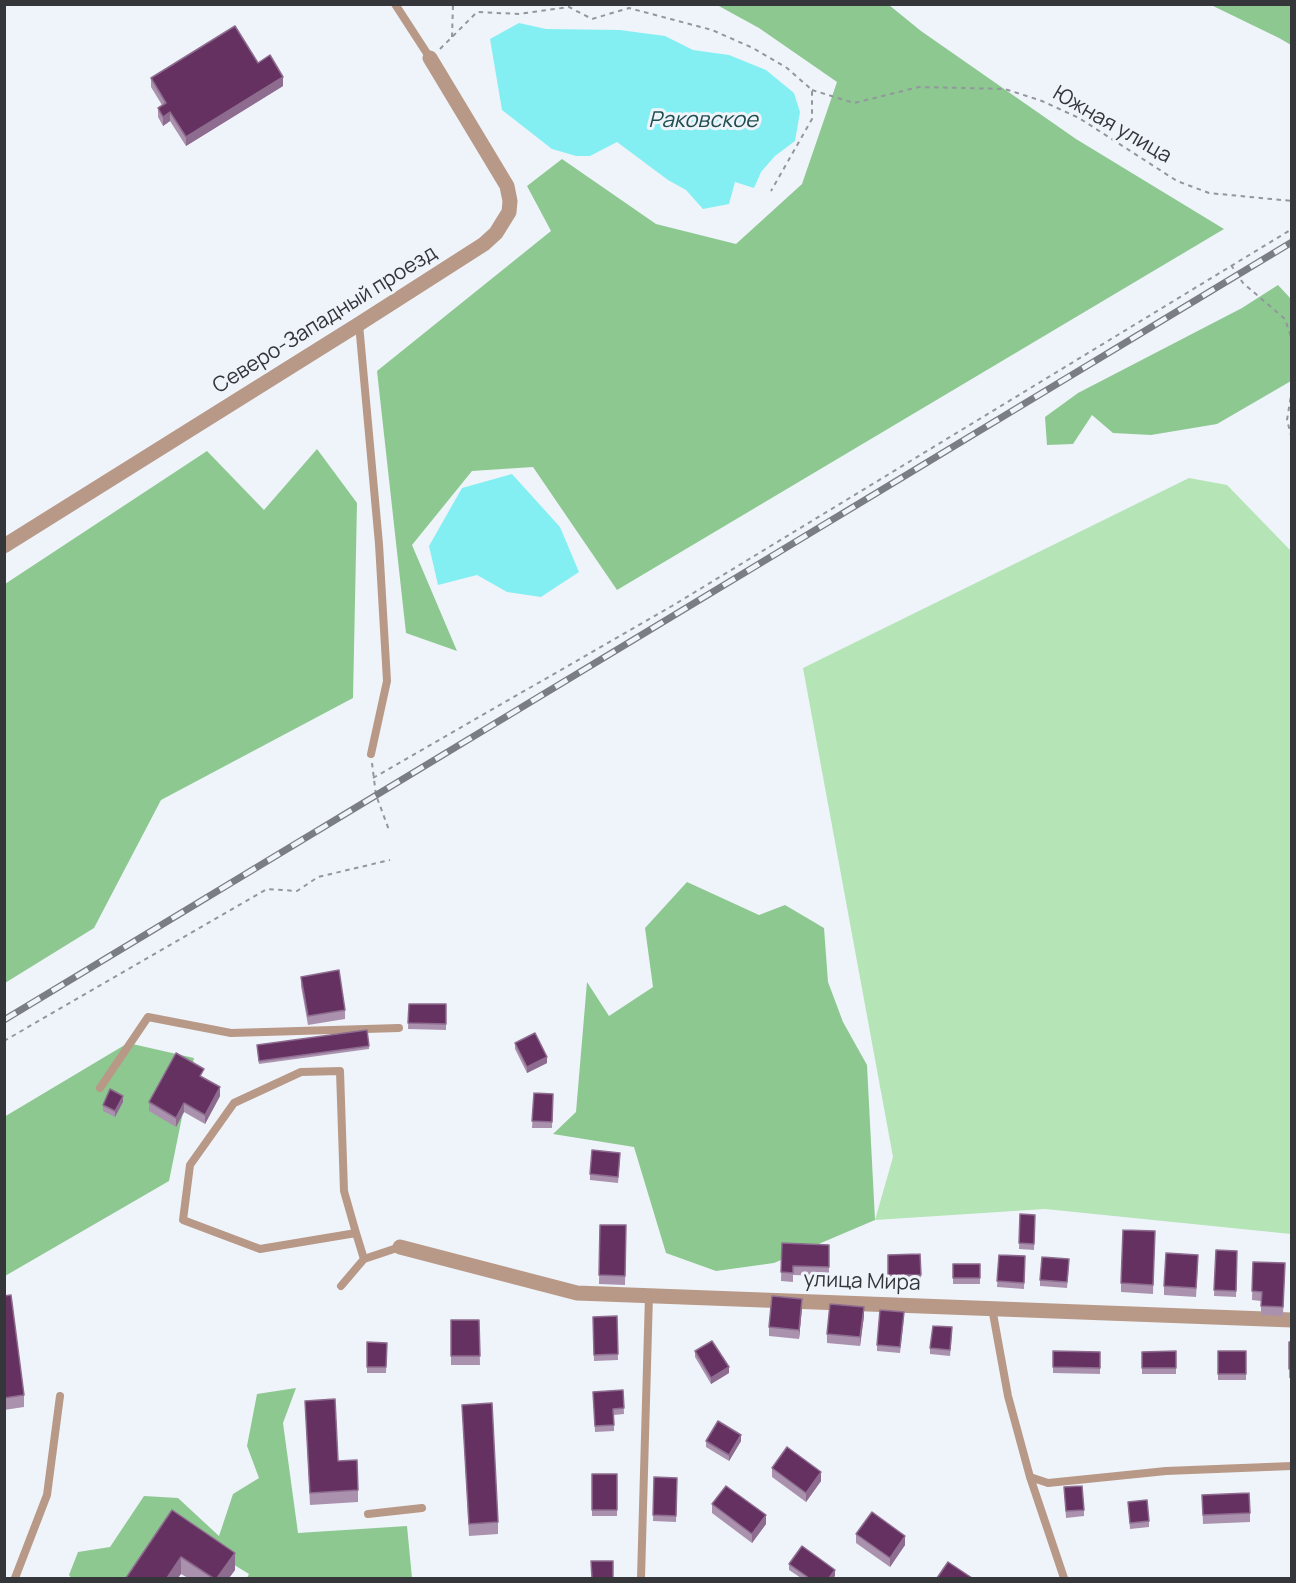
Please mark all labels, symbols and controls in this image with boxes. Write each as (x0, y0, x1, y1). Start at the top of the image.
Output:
street label: Южная улица (1048, 81, 1176, 169)
water label: Раковское (648, 108, 758, 134)
street label: Северо-Западный проезд (208, 241, 442, 399)
street label: улица Мира (803, 1267, 921, 1297)

